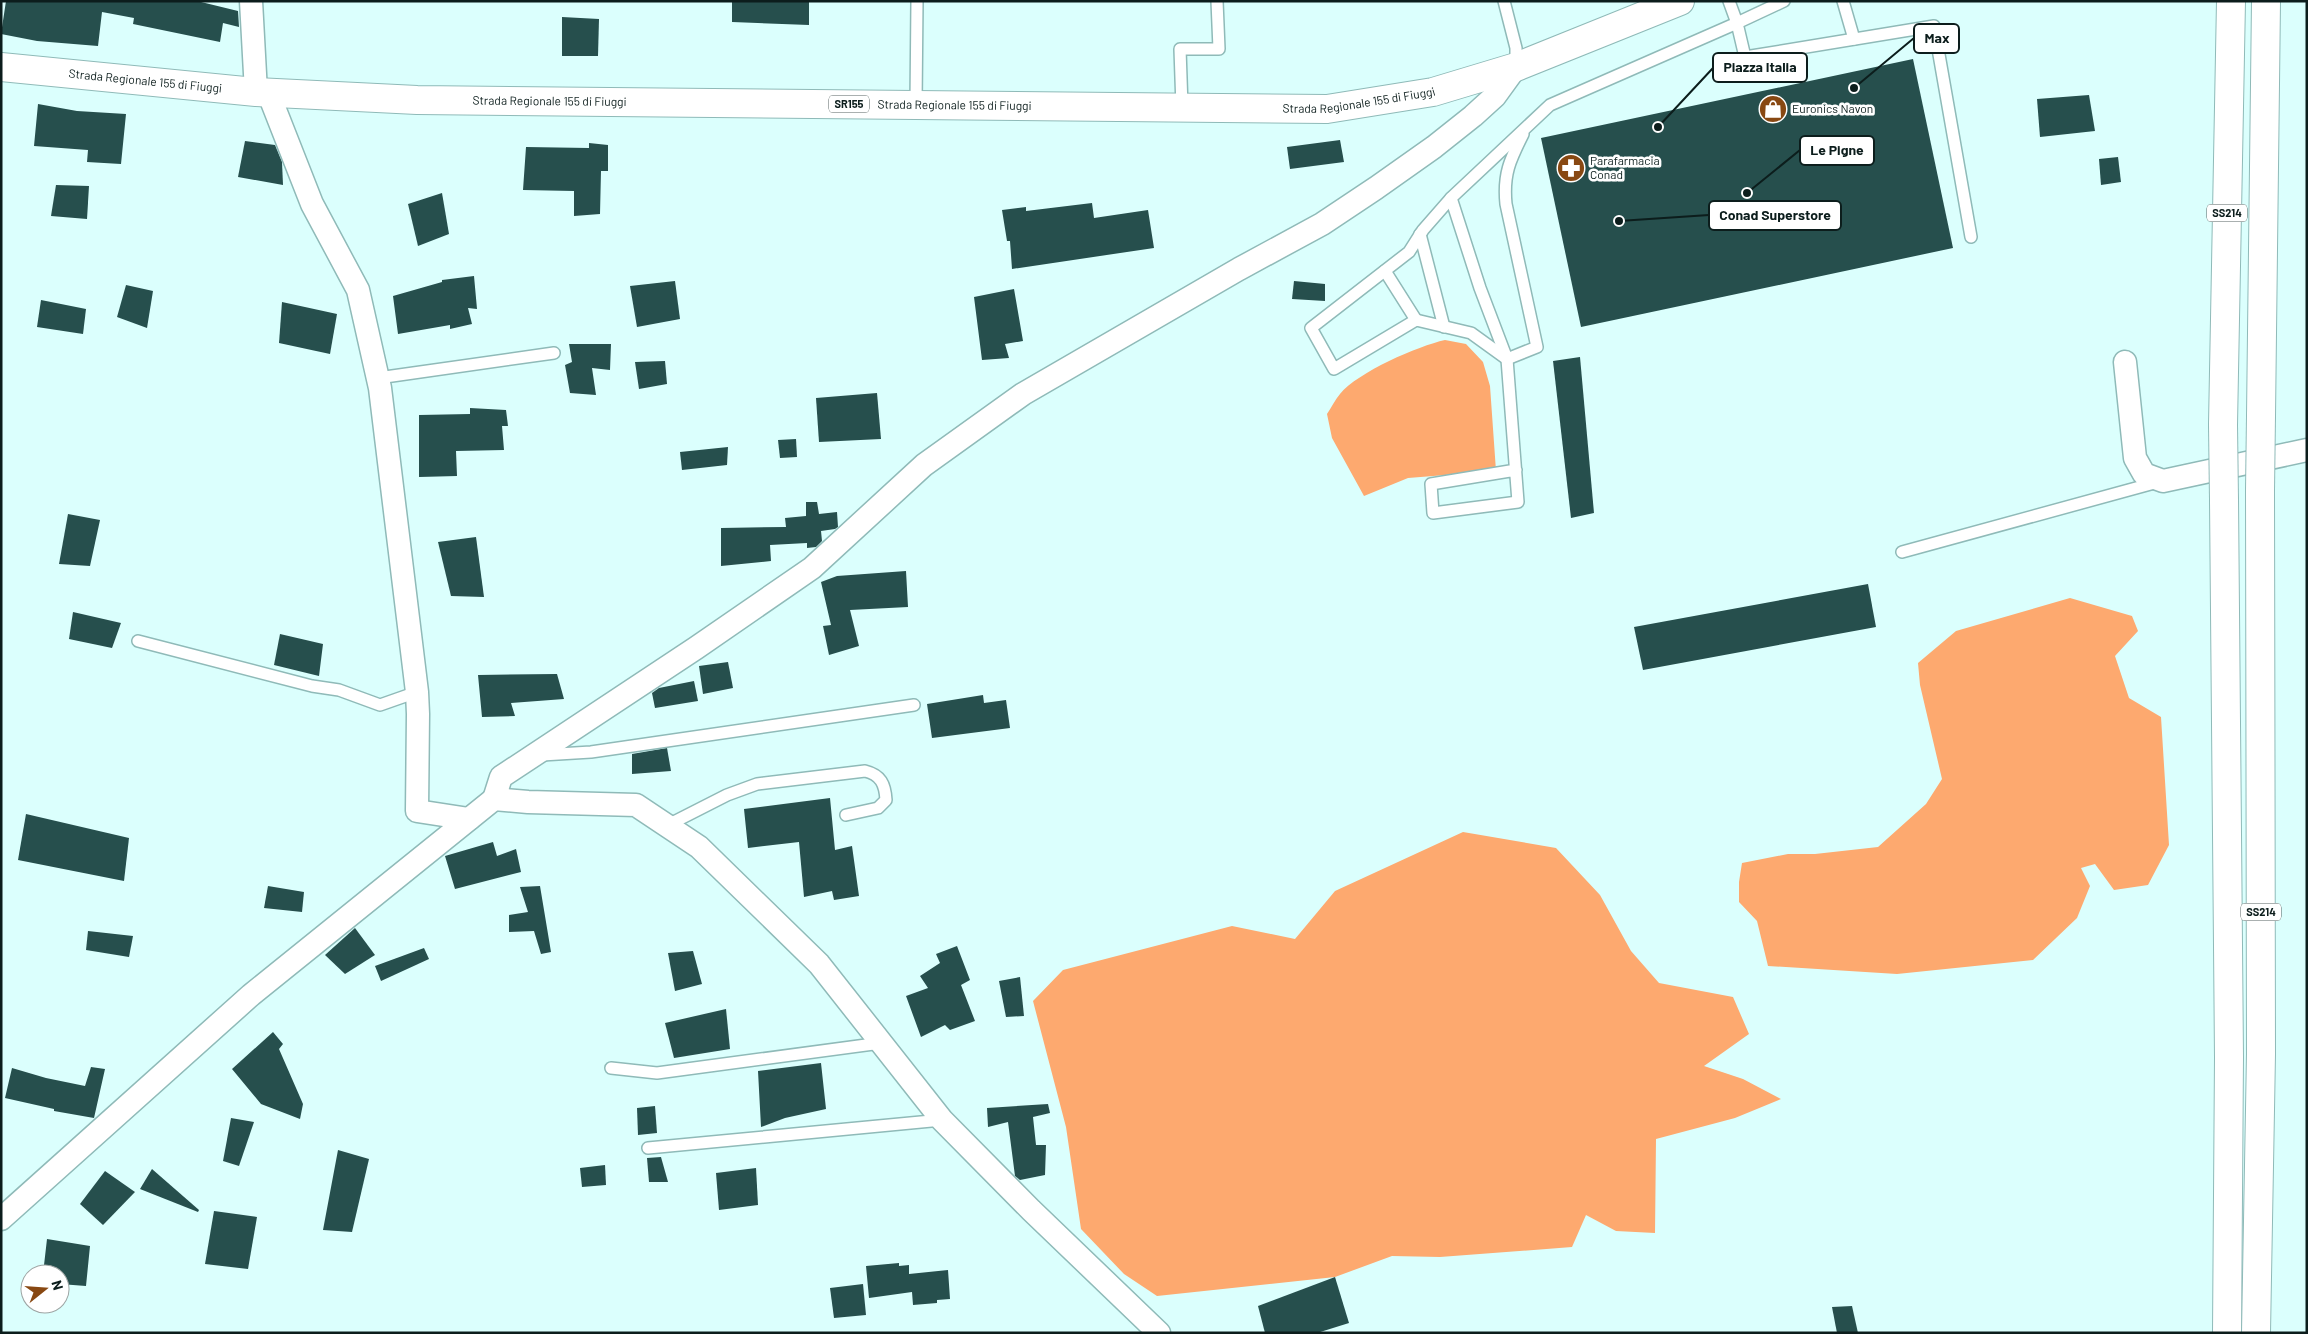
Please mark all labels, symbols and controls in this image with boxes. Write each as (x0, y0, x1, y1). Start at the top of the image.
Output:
callout: Max (1914, 24, 1959, 53)
text: Max (1925, 29, 1950, 46)
callout: Piazza Italia (1713, 53, 1807, 82)
text: Piazza Italia (1723, 58, 1797, 75)
street label: Strada Regionale 155 di Fiuggi (68, 66, 223, 95)
street label: Strada Regionale 155 di Fiuggi (1282, 84, 1437, 115)
street label: Strada Regionale 155 di Fiuggi (472, 93, 627, 108)
shop icon: Euronics Navon (1758, 94, 1788, 124)
road number: SR155 (829, 96, 869, 112)
street label: Strada Regionale 155 di Fiuggi (877, 97, 1032, 112)
place label: Euronics Navon (1792, 101, 1873, 115)
callout: Le Pigne (1800, 136, 1874, 165)
text: Le Pigne (1810, 141, 1864, 158)
pharmacy icon: Parafarmacia Conad (1556, 153, 1586, 183)
place label: Parafarmacia Conad (1590, 153, 1660, 181)
callout: Conad Superstore (1709, 201, 1841, 230)
road number: SS214 (2207, 204, 2247, 222)
text: Conad Superstore (1719, 206, 1831, 223)
road number: SS214 (2241, 904, 2281, 920)
north arrow (20, 1264, 70, 1314)
text: N (48, 1278, 67, 1292)

